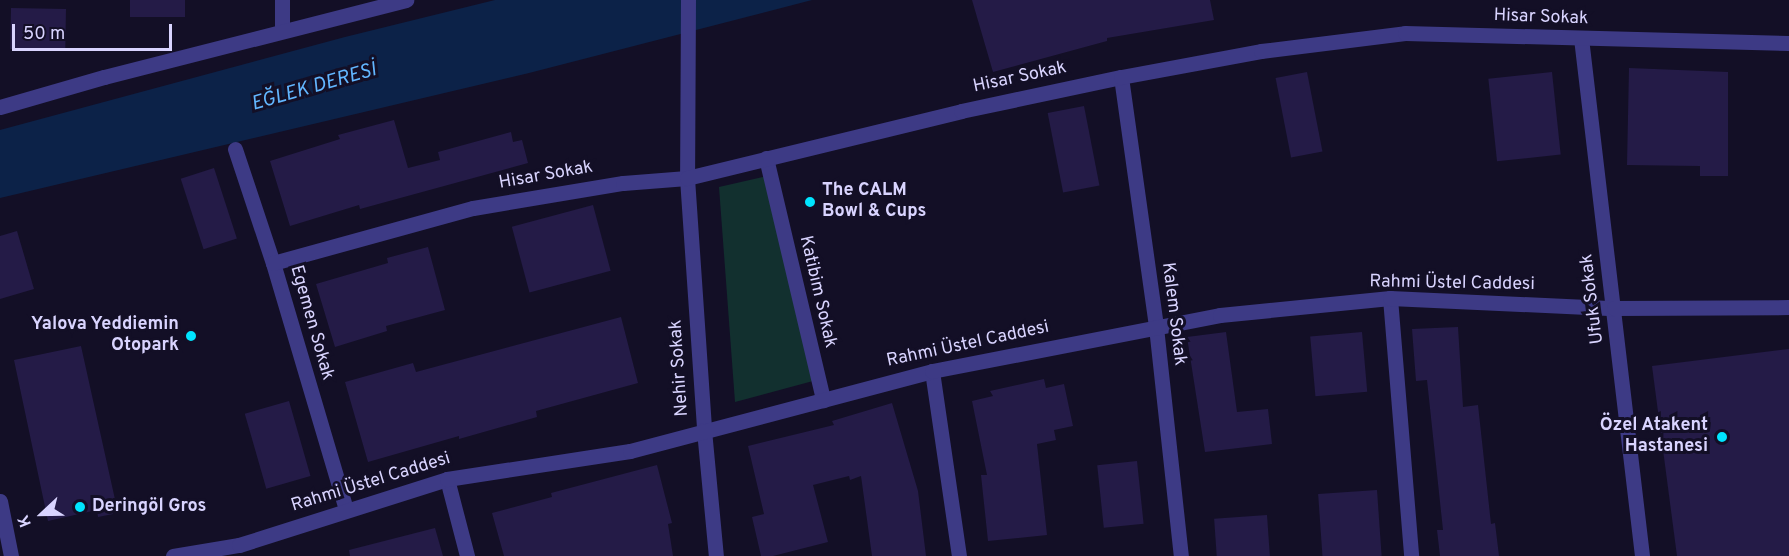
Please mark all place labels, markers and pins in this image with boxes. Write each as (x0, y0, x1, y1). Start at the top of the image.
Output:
place label: The CALM Bowl & Cups (822, 181, 926, 224)
marker: The CALM Bowl & Cups (803, 195, 817, 209)
place label: Yalova Yeddiemin Otopark (30, 315, 179, 358)
marker: Yalova Yeddiemin Otopark (184, 329, 198, 343)
place label: Özel Atakent Hastanesi (1599, 416, 1708, 458)
marker: Özel Atakent Hastanesi (1713, 428, 1731, 446)
place label: Deringöl Gros (92, 496, 206, 518)
marker: Deringöl Gros (73, 500, 87, 514)

